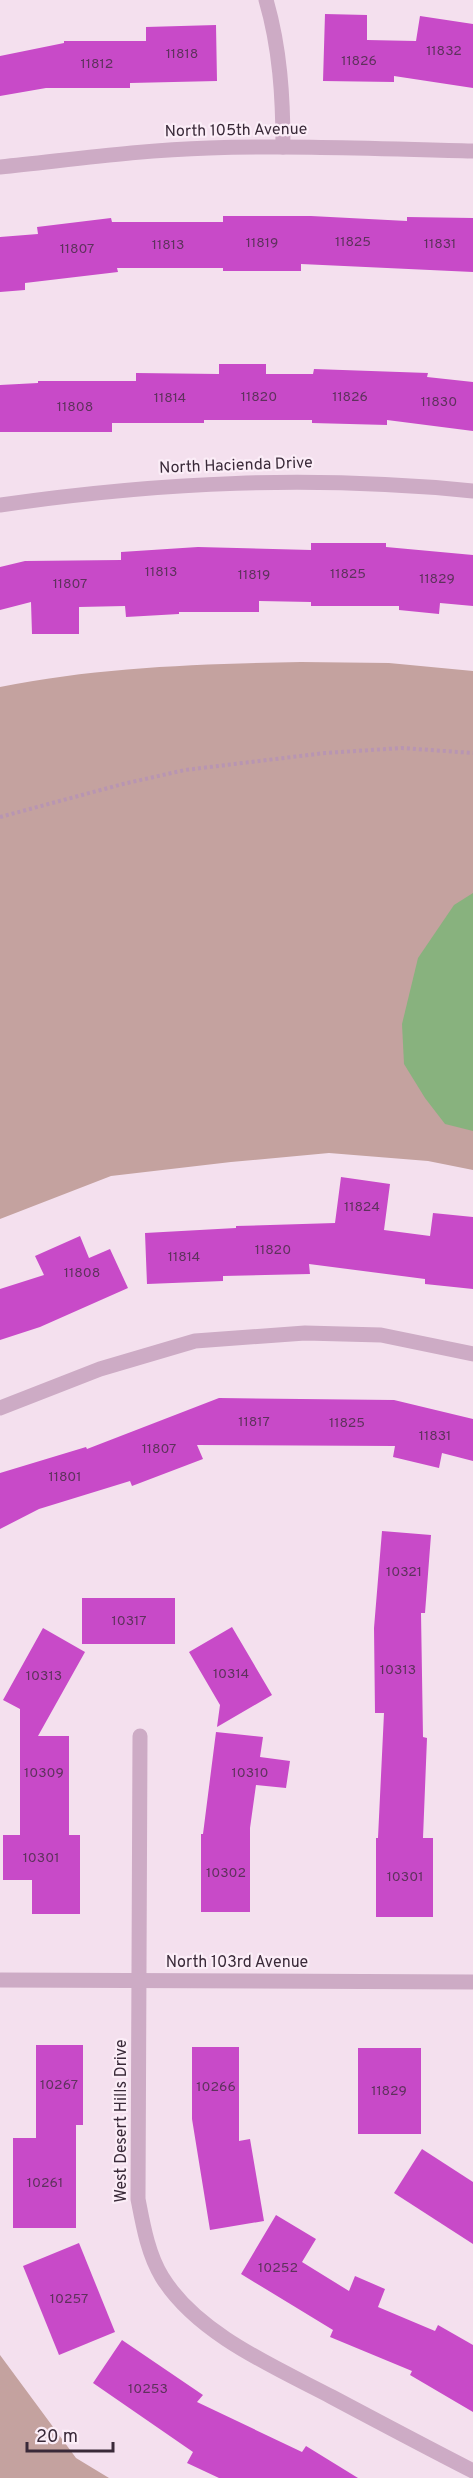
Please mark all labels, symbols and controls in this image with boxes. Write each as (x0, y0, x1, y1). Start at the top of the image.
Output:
house number: 11832 (426, 43, 462, 60)
house number: 11818 (166, 46, 198, 63)
house number: 11826 (341, 53, 377, 70)
house number: 11812 (81, 56, 113, 73)
street label: North 105th Avenue (164, 120, 308, 142)
house number: 11825 (335, 234, 371, 251)
house number: 11819 (246, 235, 278, 252)
house number: 11831 (424, 236, 456, 253)
house number: 11813 (152, 237, 184, 254)
house number: 11807 (60, 241, 94, 258)
house number: 11820 (241, 389, 277, 406)
house number: 11826 (332, 389, 368, 406)
house number: 11814 (154, 390, 186, 407)
house number: 11830 (421, 394, 457, 411)
house number: 11808 (57, 399, 93, 416)
street label: North Hacienda Drive (159, 453, 313, 479)
house number: 11813 (145, 564, 177, 581)
house number: 11825 (330, 566, 366, 583)
house number: 11819 (238, 567, 270, 584)
house number: 11829 (419, 571, 455, 588)
house number: 11807 (53, 576, 87, 593)
house number: 11824 (344, 1199, 380, 1216)
house number: 11820 (255, 1242, 291, 1259)
house number: 11814 (168, 1249, 200, 1266)
house number: 11808 (64, 1265, 100, 1282)
house number: 11817 (238, 1414, 270, 1431)
house number: 11825 (329, 1415, 365, 1432)
house number: 11831 (419, 1428, 451, 1445)
house number: 11807 (142, 1441, 176, 1458)
house number: 11801 (48, 1469, 82, 1486)
house number: 10321 (386, 1564, 422, 1581)
house number: 10317 (111, 1613, 147, 1630)
house number: 10313 (380, 1662, 416, 1679)
house number: 10314 (213, 1666, 249, 1683)
house number: 10313 (26, 1668, 62, 1685)
house number: 10309 (24, 1765, 64, 1782)
house number: 10310 (232, 1765, 268, 1782)
house number: 10301 (23, 1850, 59, 1867)
house number: 10302 (206, 1865, 246, 1882)
house number: 10301 (387, 1869, 423, 1886)
street label: North 103rd Avenue (166, 1953, 308, 1973)
street label: West Desert Hills Drive (112, 2039, 132, 2203)
house number: 10267 (40, 2077, 78, 2094)
house number: 10266 (196, 2079, 236, 2096)
house number: 11829 (371, 2083, 407, 2100)
house number: 10261 (27, 2175, 63, 2192)
house number: 10252 (258, 2260, 298, 2277)
house number: 10257 (50, 2291, 88, 2308)
house number: 10253 (128, 2381, 168, 2398)
scale bar (27, 2415, 112, 2453)
text: 20 m (36, 2426, 78, 2449)

